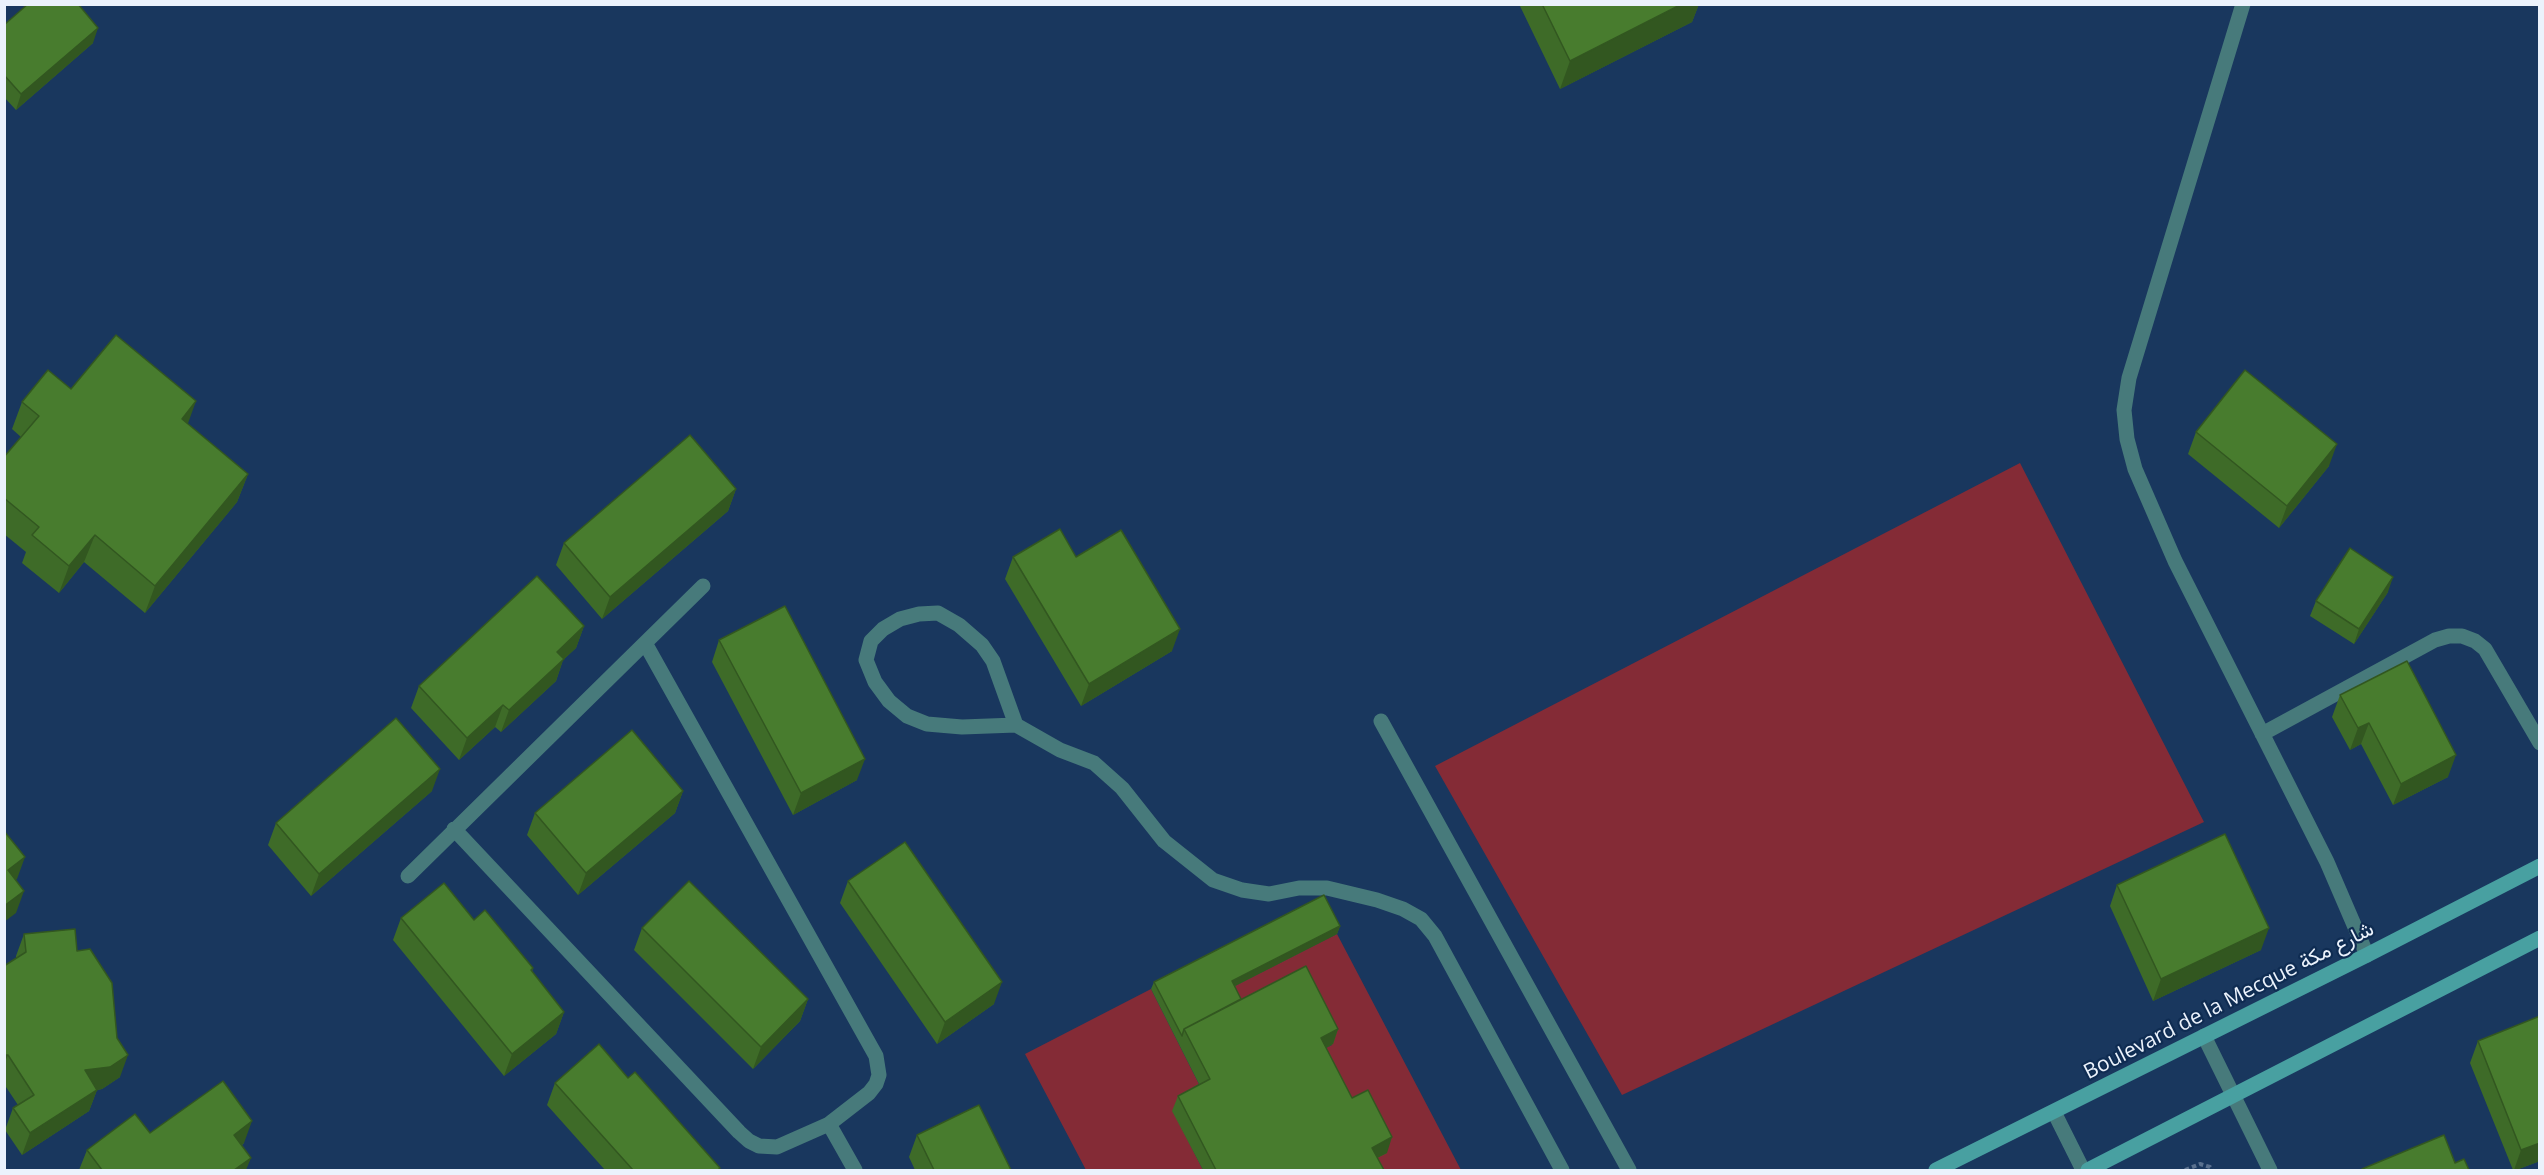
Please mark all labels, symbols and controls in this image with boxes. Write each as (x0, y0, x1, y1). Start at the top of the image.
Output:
street label: Boulevard de la Mecque شارع مكة (2080, 917, 2378, 1085)

